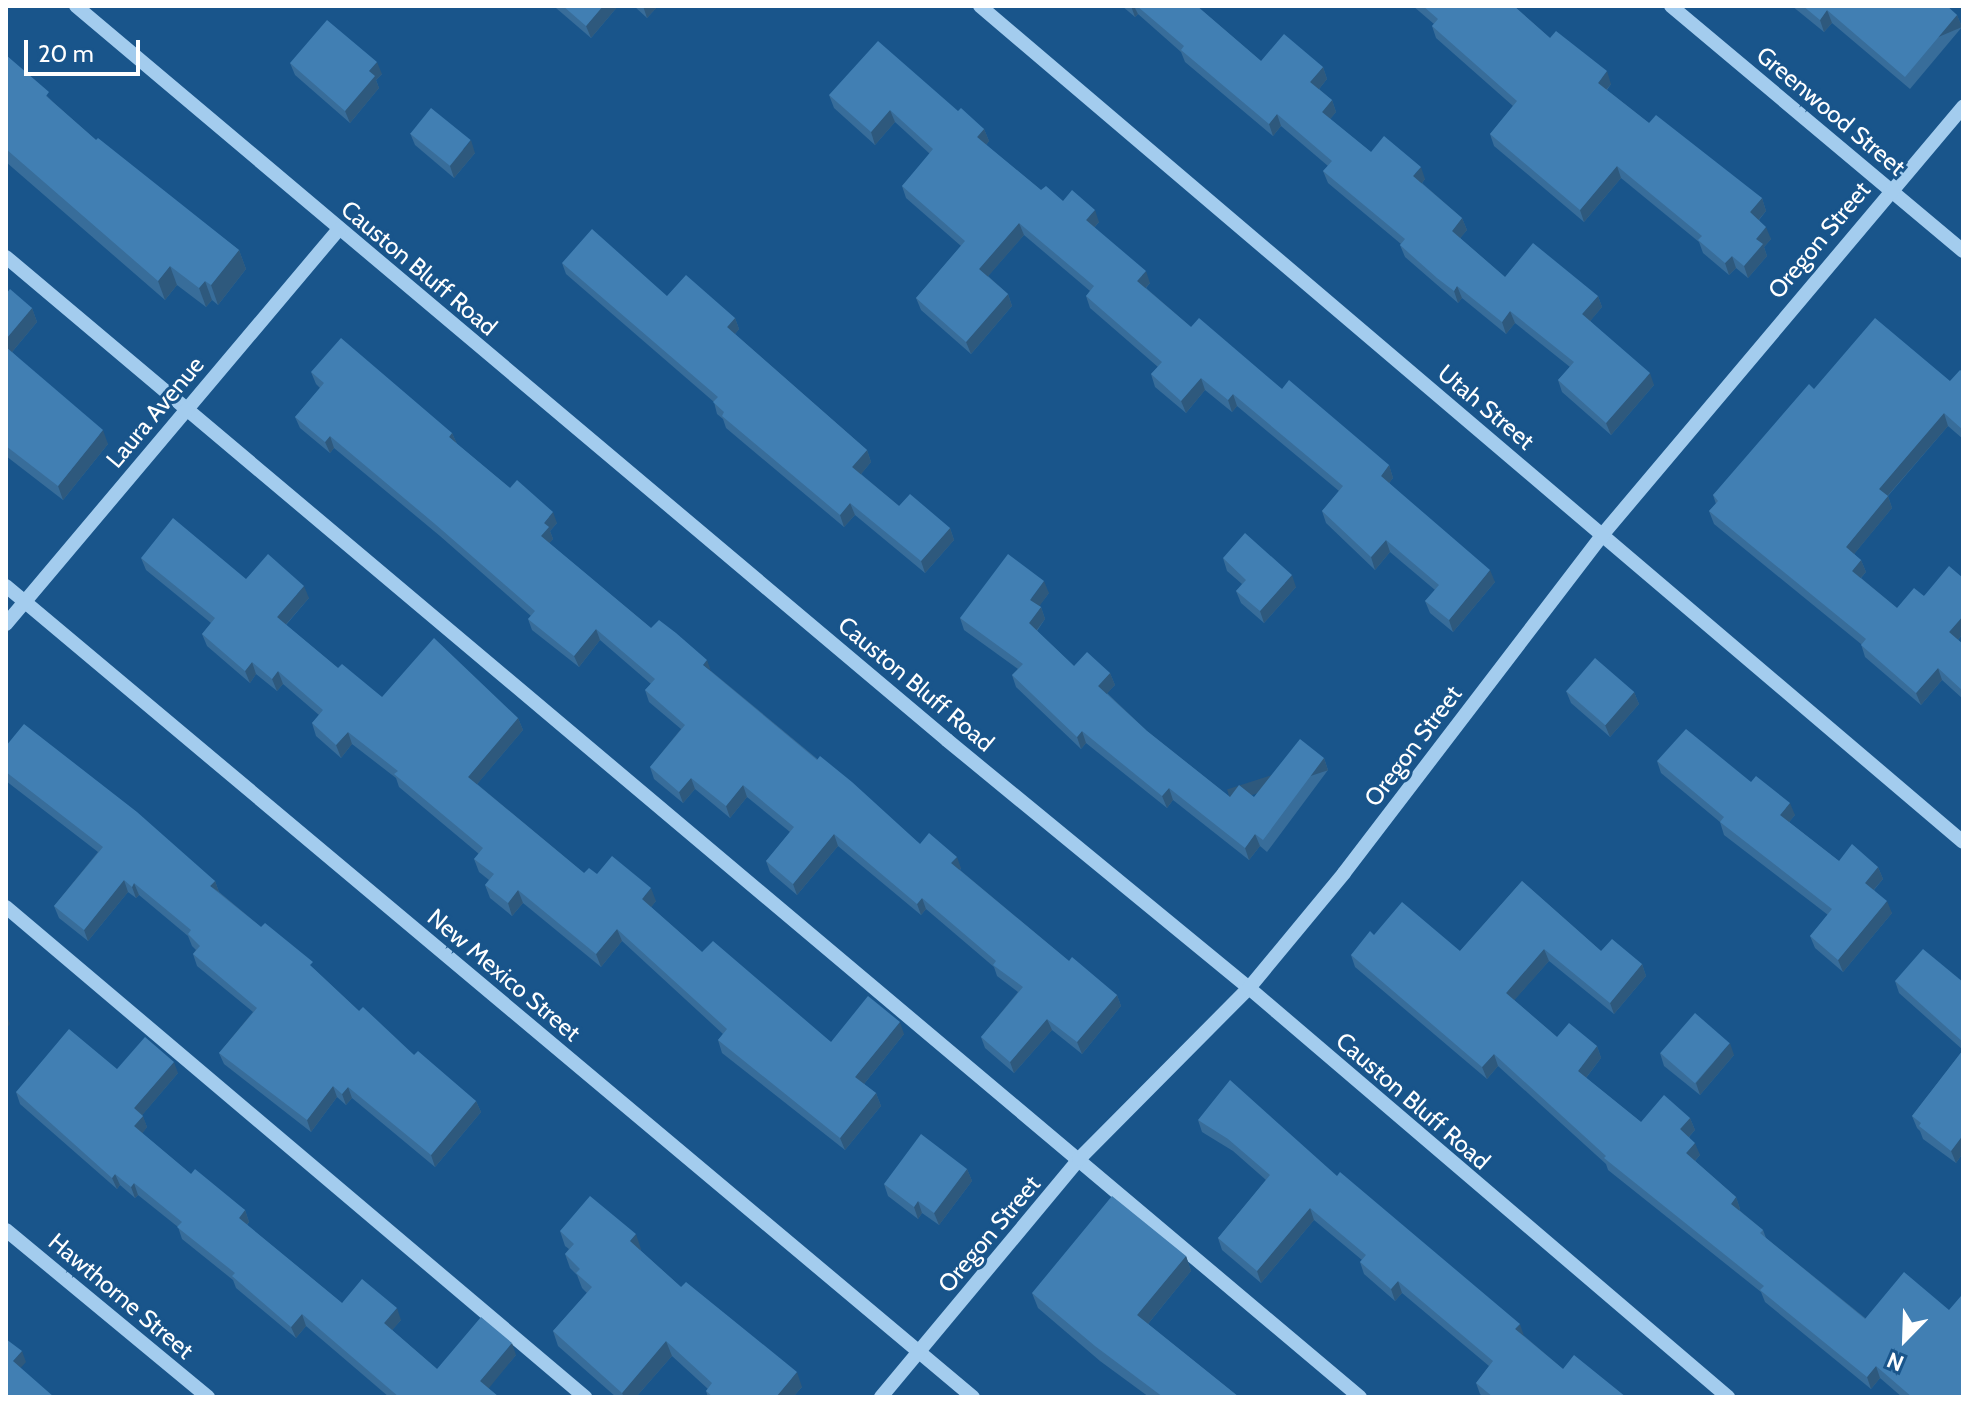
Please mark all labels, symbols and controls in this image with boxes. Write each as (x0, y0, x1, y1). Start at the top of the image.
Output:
scale bar (28, 24, 144, 74)
text: 20 m (38, 39, 94, 68)
street label: Greenwood Street (1751, 40, 1911, 182)
street label: Oregon Street (1762, 176, 1876, 304)
street label: Causton Bluff Road (335, 194, 503, 342)
street label: Laura Avenue (100, 350, 210, 474)
street label: Utah Street (1432, 358, 1540, 456)
street label: Causton Bluff Road (832, 610, 1000, 758)
street label: Oregon Street (1358, 680, 1468, 812)
street label: New Mexico Street (422, 903, 586, 1047)
street label: Causton Bluff Road (1330, 1026, 1496, 1176)
street label: Oregon Street (932, 1170, 1046, 1298)
street label: Hawthorne Street (43, 1227, 199, 1365)
north arrow (1865, 1299, 1945, 1379)
text: N (1883, 1346, 1908, 1377)

